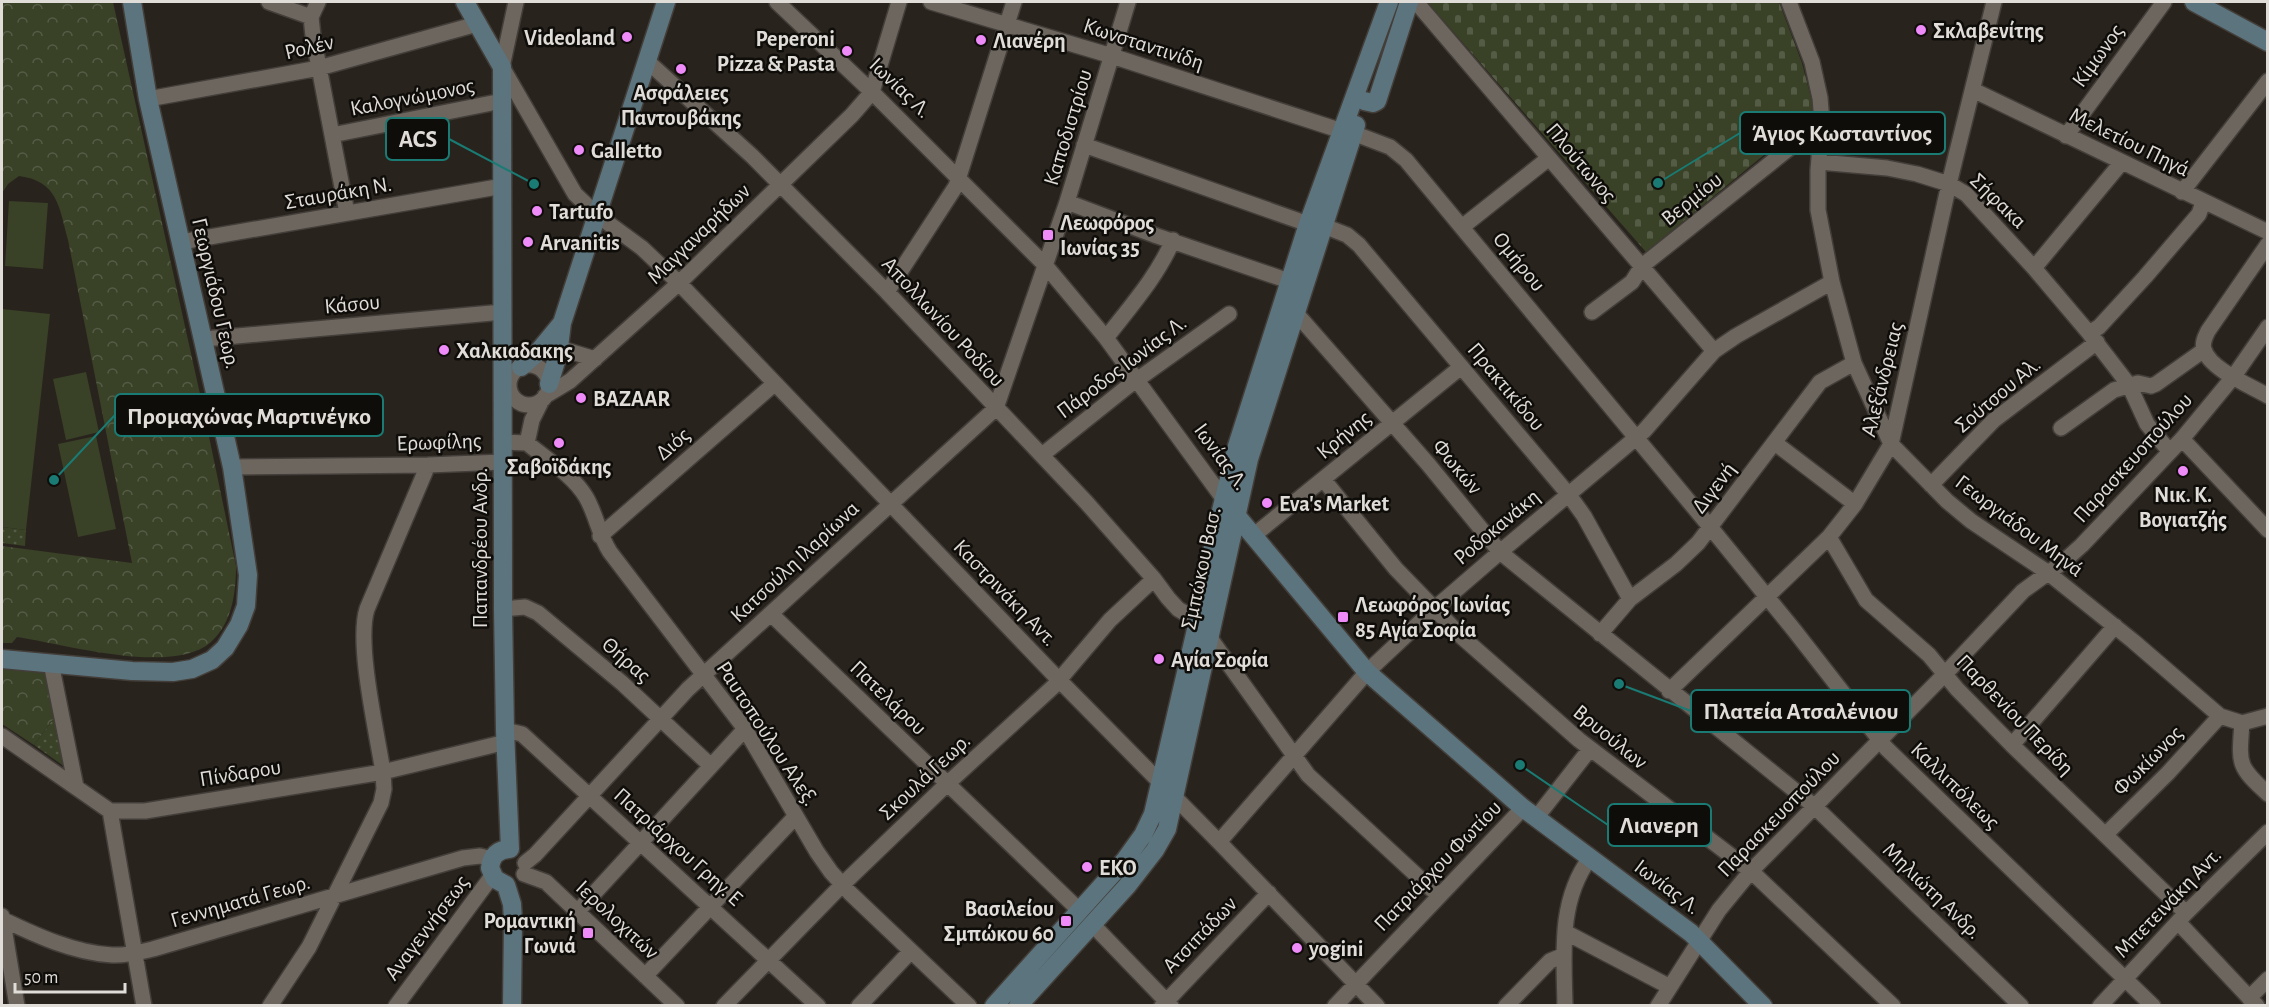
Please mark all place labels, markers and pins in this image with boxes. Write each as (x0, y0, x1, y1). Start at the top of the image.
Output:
place label: Σκλαβενίτης (1933, 20, 2044, 43)
marker: Σκλαβενίτης (1914, 23, 1928, 37)
place label: Videoland (524, 27, 615, 49)
place label: Peperoni Pizza & Pasta (717, 28, 835, 75)
marker: Videoland (620, 30, 634, 44)
place label: Λιανέρη (993, 30, 1066, 52)
marker: Λιανέρη (974, 33, 988, 47)
marker: Peperoni Pizza & Pasta (840, 44, 854, 58)
marker: Ασφάλειες Παντουβάκης (674, 62, 688, 76)
place label: Ασφάλειες Παντουβάκης (621, 82, 741, 130)
callout: Άγιος Κωσταντίνος (1740, 112, 1945, 154)
callout: ACS (386, 118, 449, 160)
place label: Galletto (591, 140, 662, 162)
marker: Galletto (572, 143, 586, 157)
place label: Tartufo (549, 201, 614, 223)
marker: Tartufo (530, 204, 544, 218)
place label: Λεωφόρος Ιωνίας 35 (1060, 212, 1155, 260)
marker: Λεωφόρος Ιωνίας 35 (1041, 228, 1055, 242)
place label: Arvanitis (540, 232, 620, 254)
marker: Arvanitis (521, 235, 535, 249)
place label: Χαλκιαδακης (456, 340, 573, 363)
marker: Χαλκιαδακης (437, 343, 451, 357)
place label: BAZAAR (593, 388, 670, 410)
marker: BAZAAR (574, 391, 588, 405)
callout: Προμαχώνας Μαρτινέγκο (115, 394, 383, 436)
marker: Σαβοϊδάκης (552, 436, 566, 450)
place label: Σαβοϊδάκης (507, 456, 612, 479)
marker: Νικ. Κ. Βογιατζής (2176, 464, 2190, 478)
place label: Νικ. Κ. Βογιατζής (2139, 484, 2227, 532)
place label: Eva's Market (1279, 493, 1389, 515)
marker: Eva's Market (1260, 496, 1274, 510)
place label: Λεωφόρος Ιωνίας 85 Αγία Σοφία (1355, 594, 1510, 641)
marker: Λεωφόρος Ιωνίας 85 Αγία Σοφία (1336, 610, 1350, 624)
place label: Αγία Σοφία (1171, 649, 1269, 671)
marker: Αγία Σοφία (1152, 652, 1166, 666)
callout: Πλατεία Ατσαλένιου (1691, 690, 1910, 732)
callout: Λιανερη (1608, 804, 1711, 846)
place label: ΕΚΟ (1099, 857, 1137, 879)
marker: ΕΚΟ (1080, 860, 1094, 874)
place label: Βασιλείου Σμπώκου 60 (944, 898, 1054, 945)
place label: Ρομαντική Γωνιά (483, 910, 576, 957)
marker: Βασιλείου Σμπώκου 60 (1059, 914, 1073, 928)
marker: Ρομαντική Γωνιά (581, 926, 595, 940)
place label: yogini (1308, 938, 1364, 961)
marker: yogini (1290, 941, 1304, 955)

